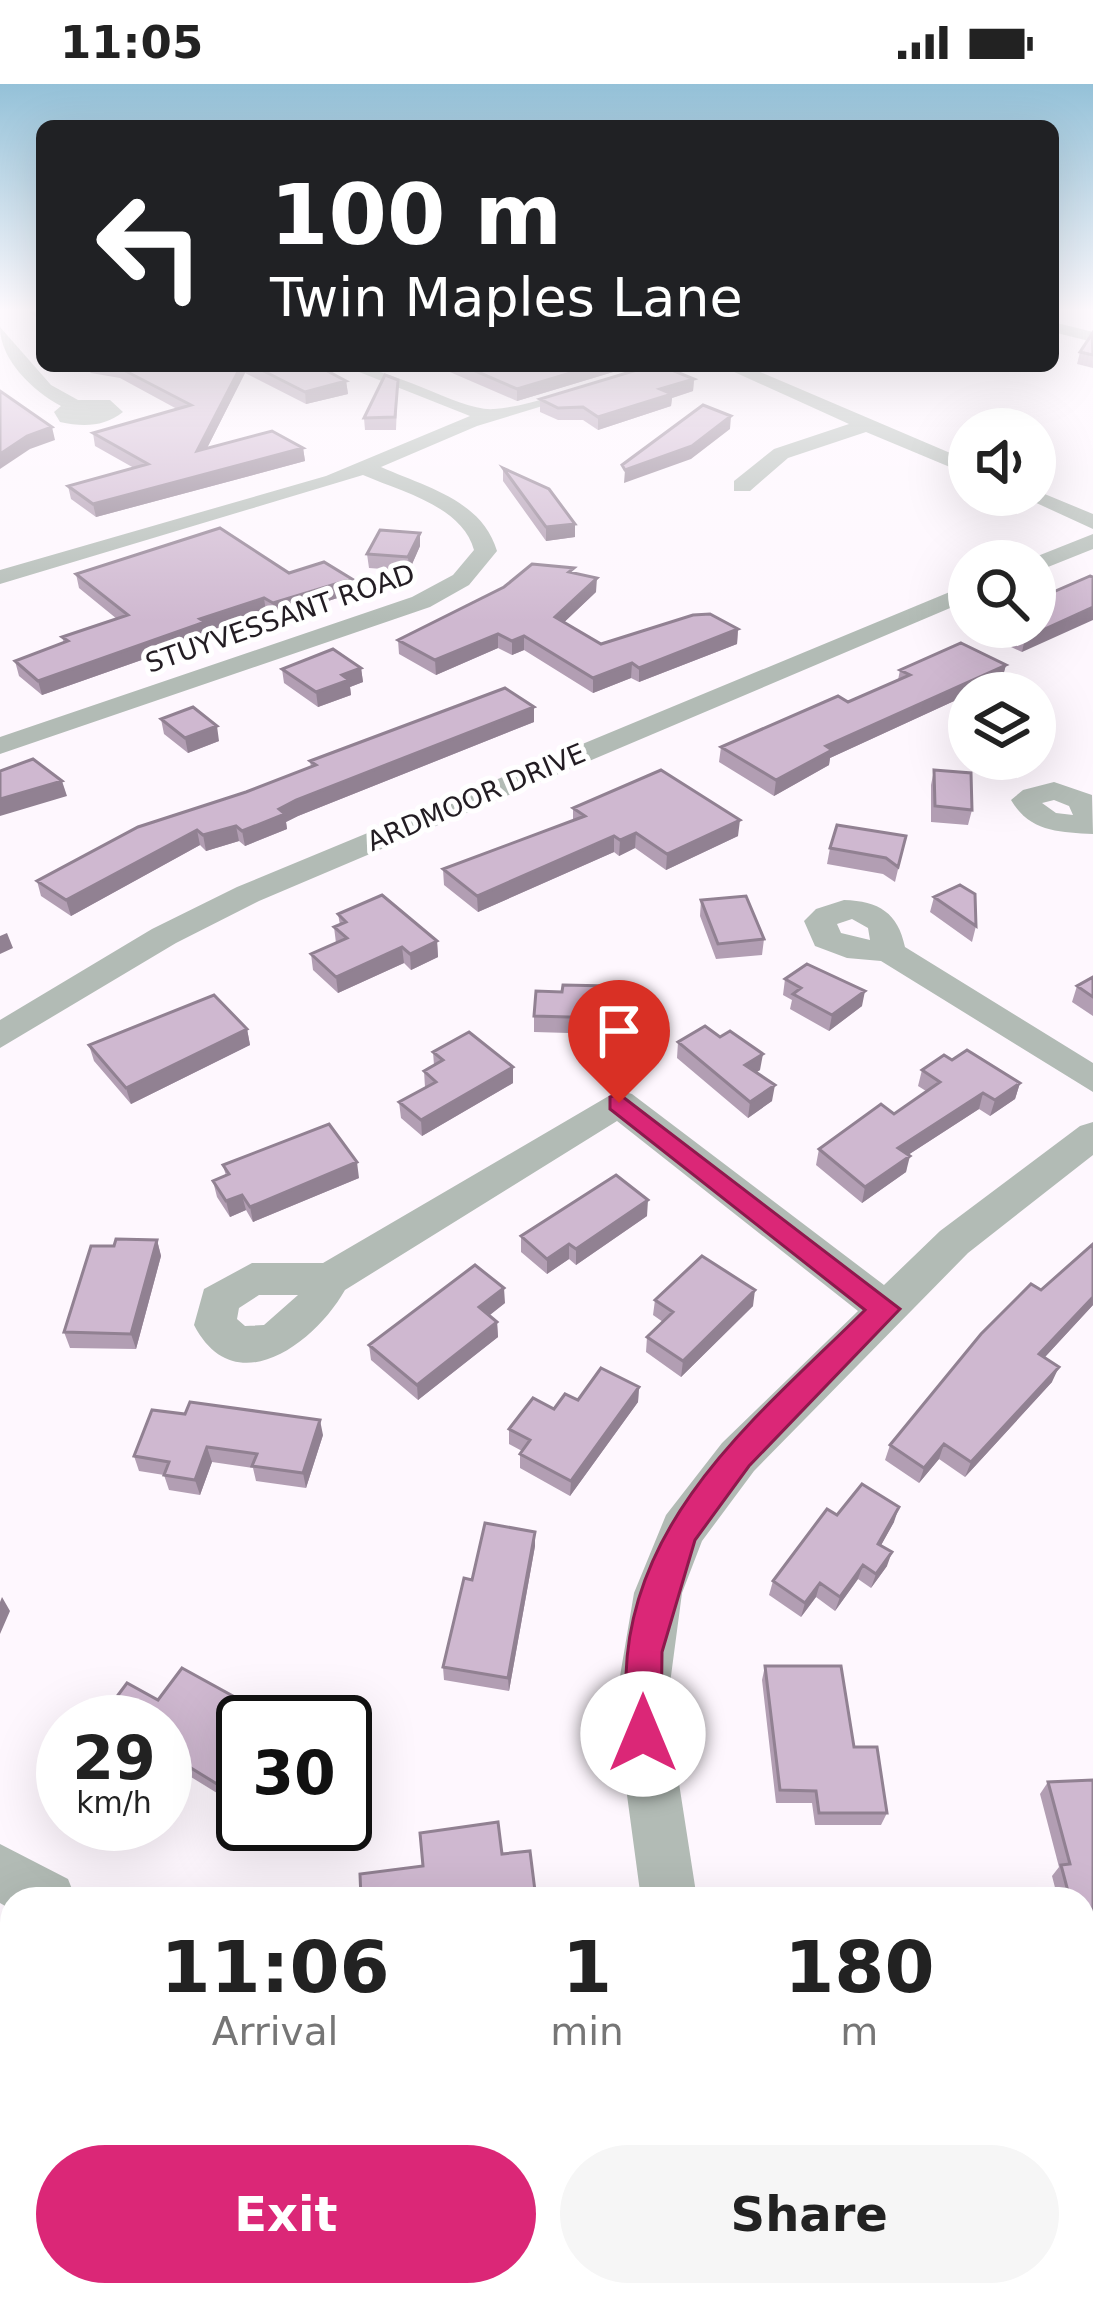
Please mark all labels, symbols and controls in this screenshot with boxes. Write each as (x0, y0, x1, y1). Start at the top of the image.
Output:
text: 11:05 (60, 16, 203, 69)
text: 100 m (270, 166, 562, 264)
icon: left (72, 168, 228, 324)
text: Twin Maples Lane (270, 266, 743, 329)
map controls (948, 408, 1056, 780)
button: sound (948, 408, 1056, 516)
button: search (948, 540, 1056, 648)
street label: STUYVESSANT ROAD (141, 557, 419, 679)
button: layers (948, 672, 1056, 780)
street label: ARDMOOR DRIVE (362, 737, 590, 857)
pin (568, 980, 670, 1103)
icon: arrive (586, 998, 652, 1064)
position arrow (580, 1671, 706, 1797)
speed limit sign: 30 (216, 1695, 372, 1851)
text: 29 (72, 1723, 156, 1793)
text: km/h (76, 1785, 152, 1820)
text: 11:06 (160, 1925, 390, 2009)
text: 1 (562, 1925, 612, 2009)
text: 180 (784, 1925, 934, 2009)
text: Arrival (212, 2009, 338, 2054)
text: min (550, 2009, 624, 2054)
text: m (840, 2009, 878, 2054)
button: Exit (36, 2145, 536, 2283)
button: Share (560, 2145, 1059, 2283)

